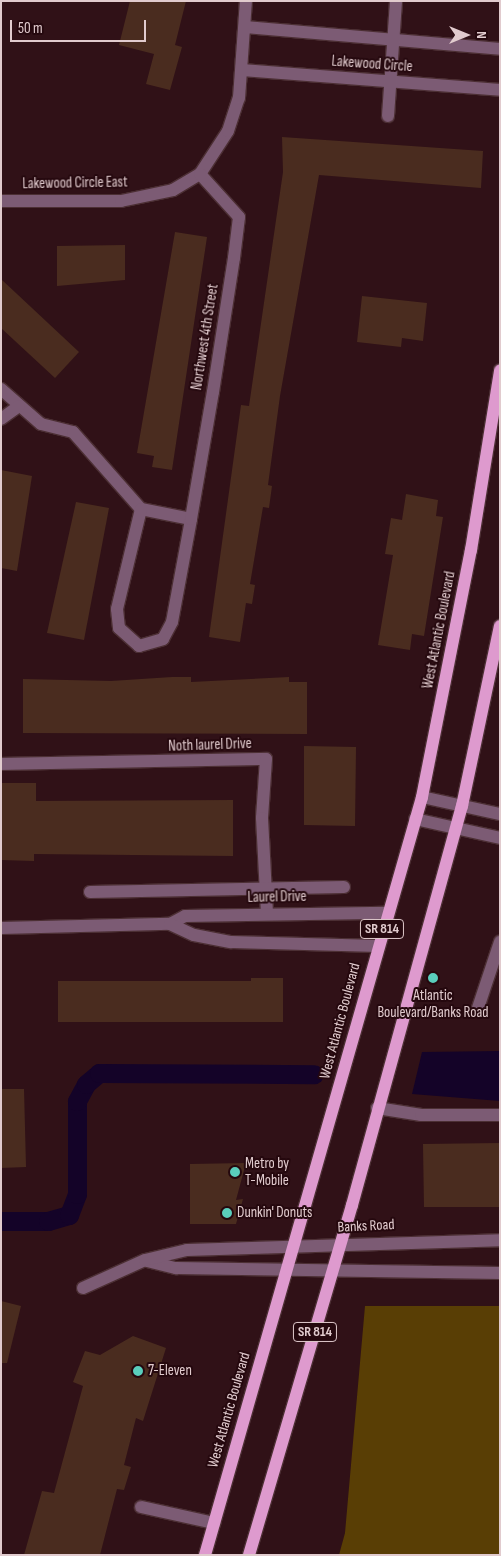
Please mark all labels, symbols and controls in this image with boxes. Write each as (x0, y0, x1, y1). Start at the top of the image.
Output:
scale bar (12, 10, 149, 42)
north arrow (441, 10, 491, 60)
text: 50 m (18, 19, 43, 38)
text: N (473, 31, 490, 39)
street label: Lakewood Circle (331, 52, 413, 76)
street label: Lakewood Circle East (22, 173, 128, 193)
street label: Northwest 4th Street (188, 283, 222, 391)
street label: West Atlantic Boulevard (419, 570, 459, 690)
street label: Noth laurel Drive (168, 735, 252, 755)
street label: Laurel Drive (247, 887, 307, 907)
road number: SR 814 (360, 918, 404, 941)
street label: West Atlantic Boulevard (316, 961, 364, 1081)
marker: Atlantic Boulevard/Banks Road (427, 972, 439, 984)
place label: Atlantic Boulevard/Banks Road (377, 986, 489, 1021)
place label: Metro by T-Mobile (245, 1154, 289, 1189)
marker: Metro by T-Mobile (229, 1166, 241, 1178)
place label: Dunkin' Donuts (237, 1204, 312, 1222)
marker: Dunkin' Donuts (221, 1207, 233, 1219)
street label: Banks Road (337, 1216, 395, 1236)
road number: SR 814 (292, 1320, 338, 1344)
street label: West Atlantic Boulevard (204, 1350, 254, 1470)
place label: 7-Eleven (148, 1362, 192, 1380)
marker: 7-Eleven (132, 1365, 144, 1377)

